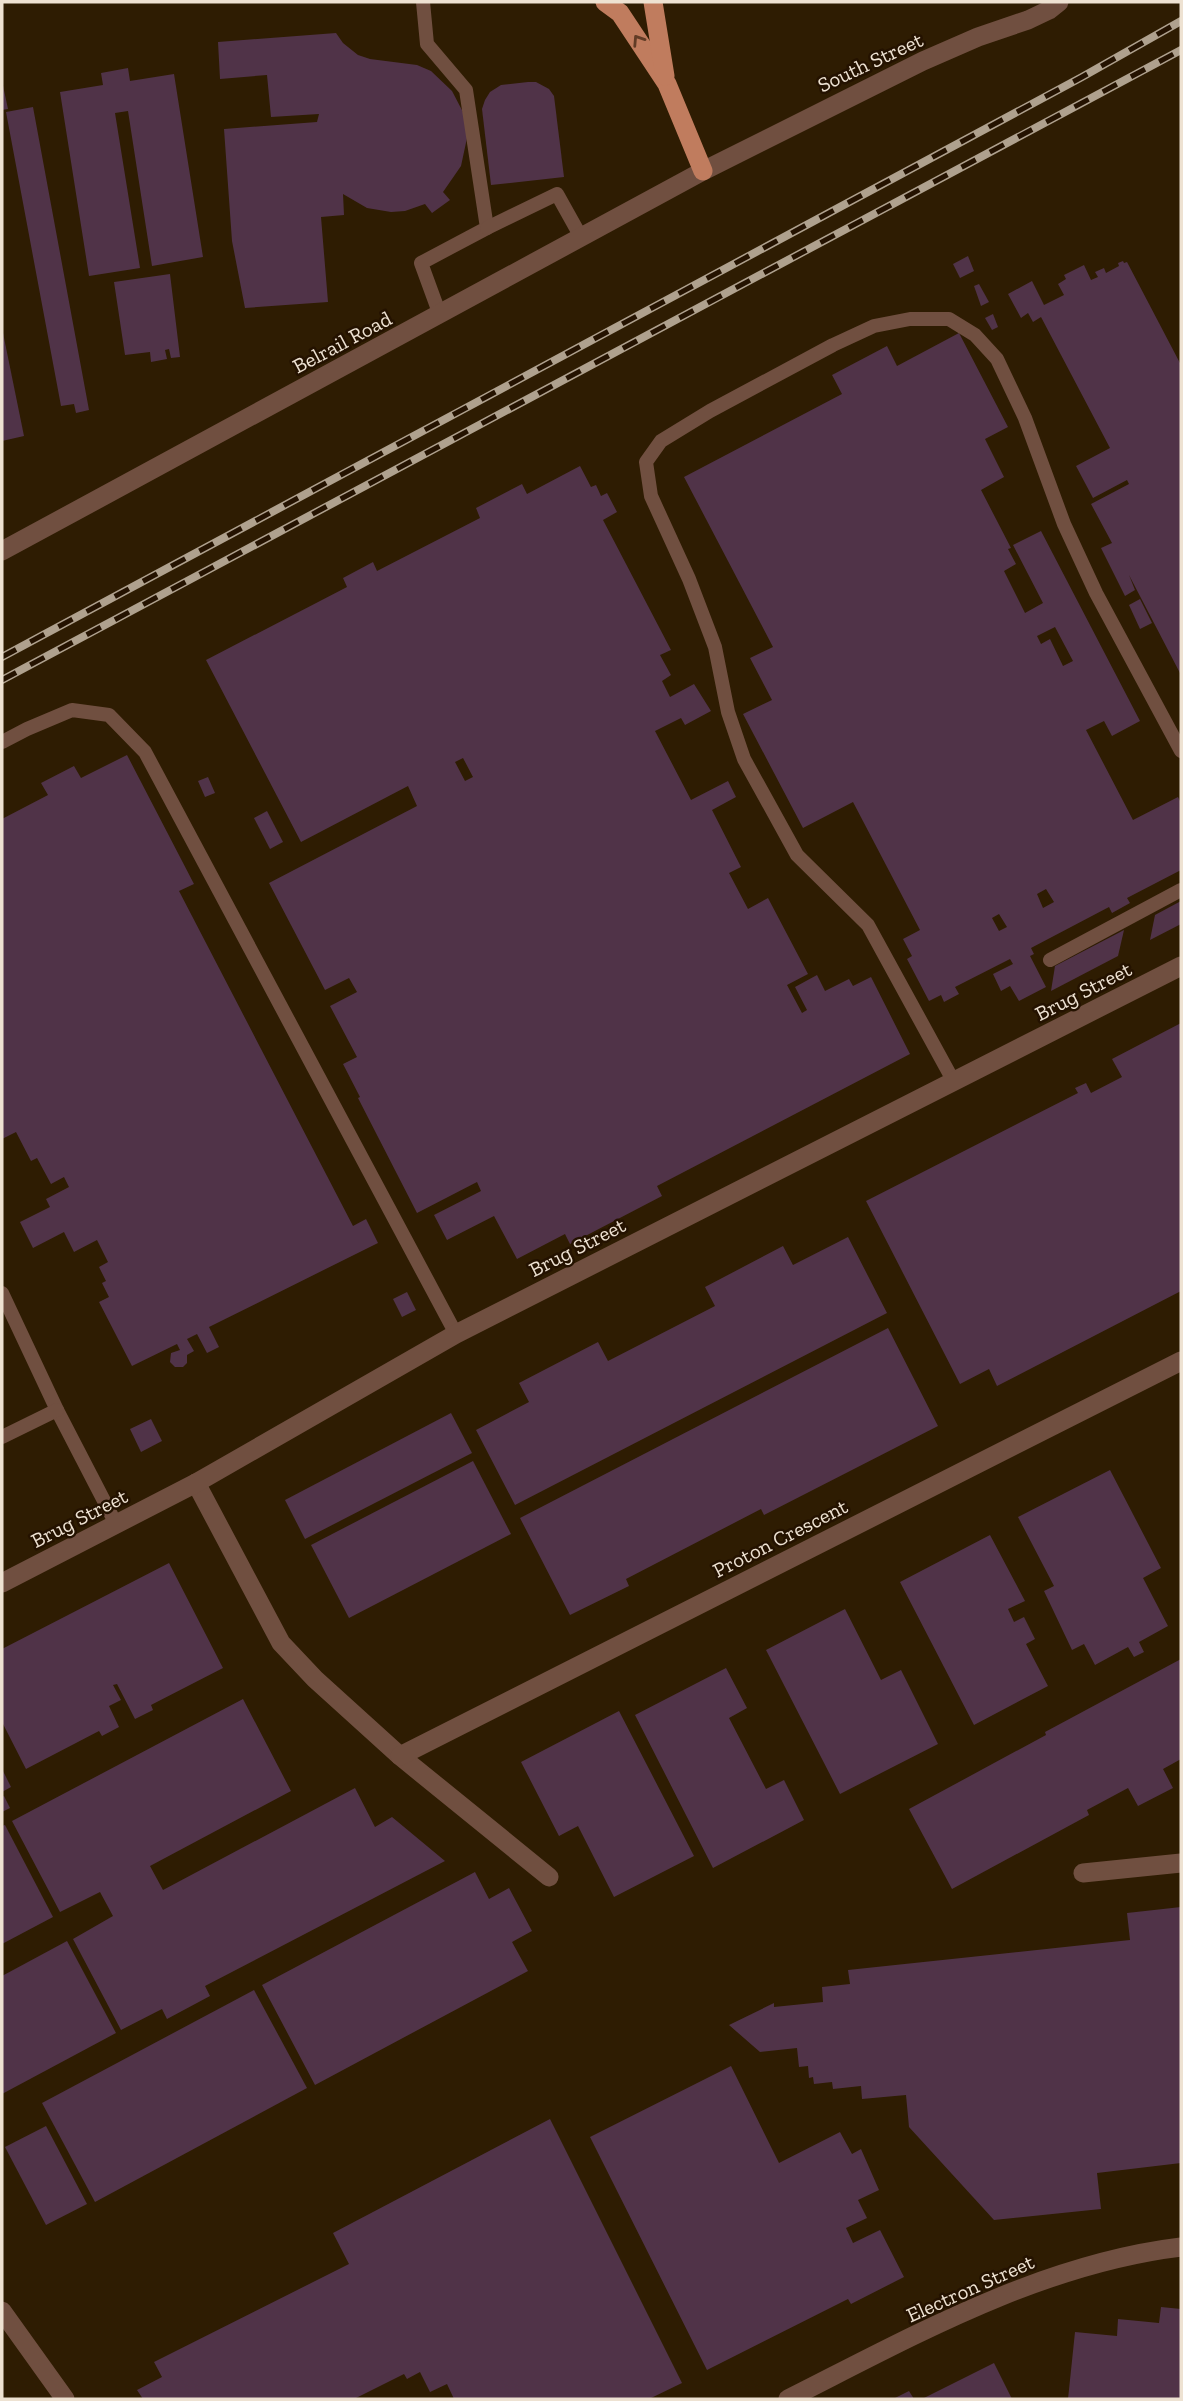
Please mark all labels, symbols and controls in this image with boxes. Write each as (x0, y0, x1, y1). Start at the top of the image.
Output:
street label: South Street (813, 27, 927, 97)
one-way arrow (633, 35, 646, 48)
street label: Belrail Road (288, 305, 396, 379)
street label: Brug Street (1031, 956, 1136, 1026)
street label: Brug Street (525, 1212, 630, 1282)
street label: Brug Street (27, 1483, 132, 1553)
street label: Proton Crescent (708, 1493, 852, 1583)
street label: Electron Street (902, 2249, 1038, 2327)

